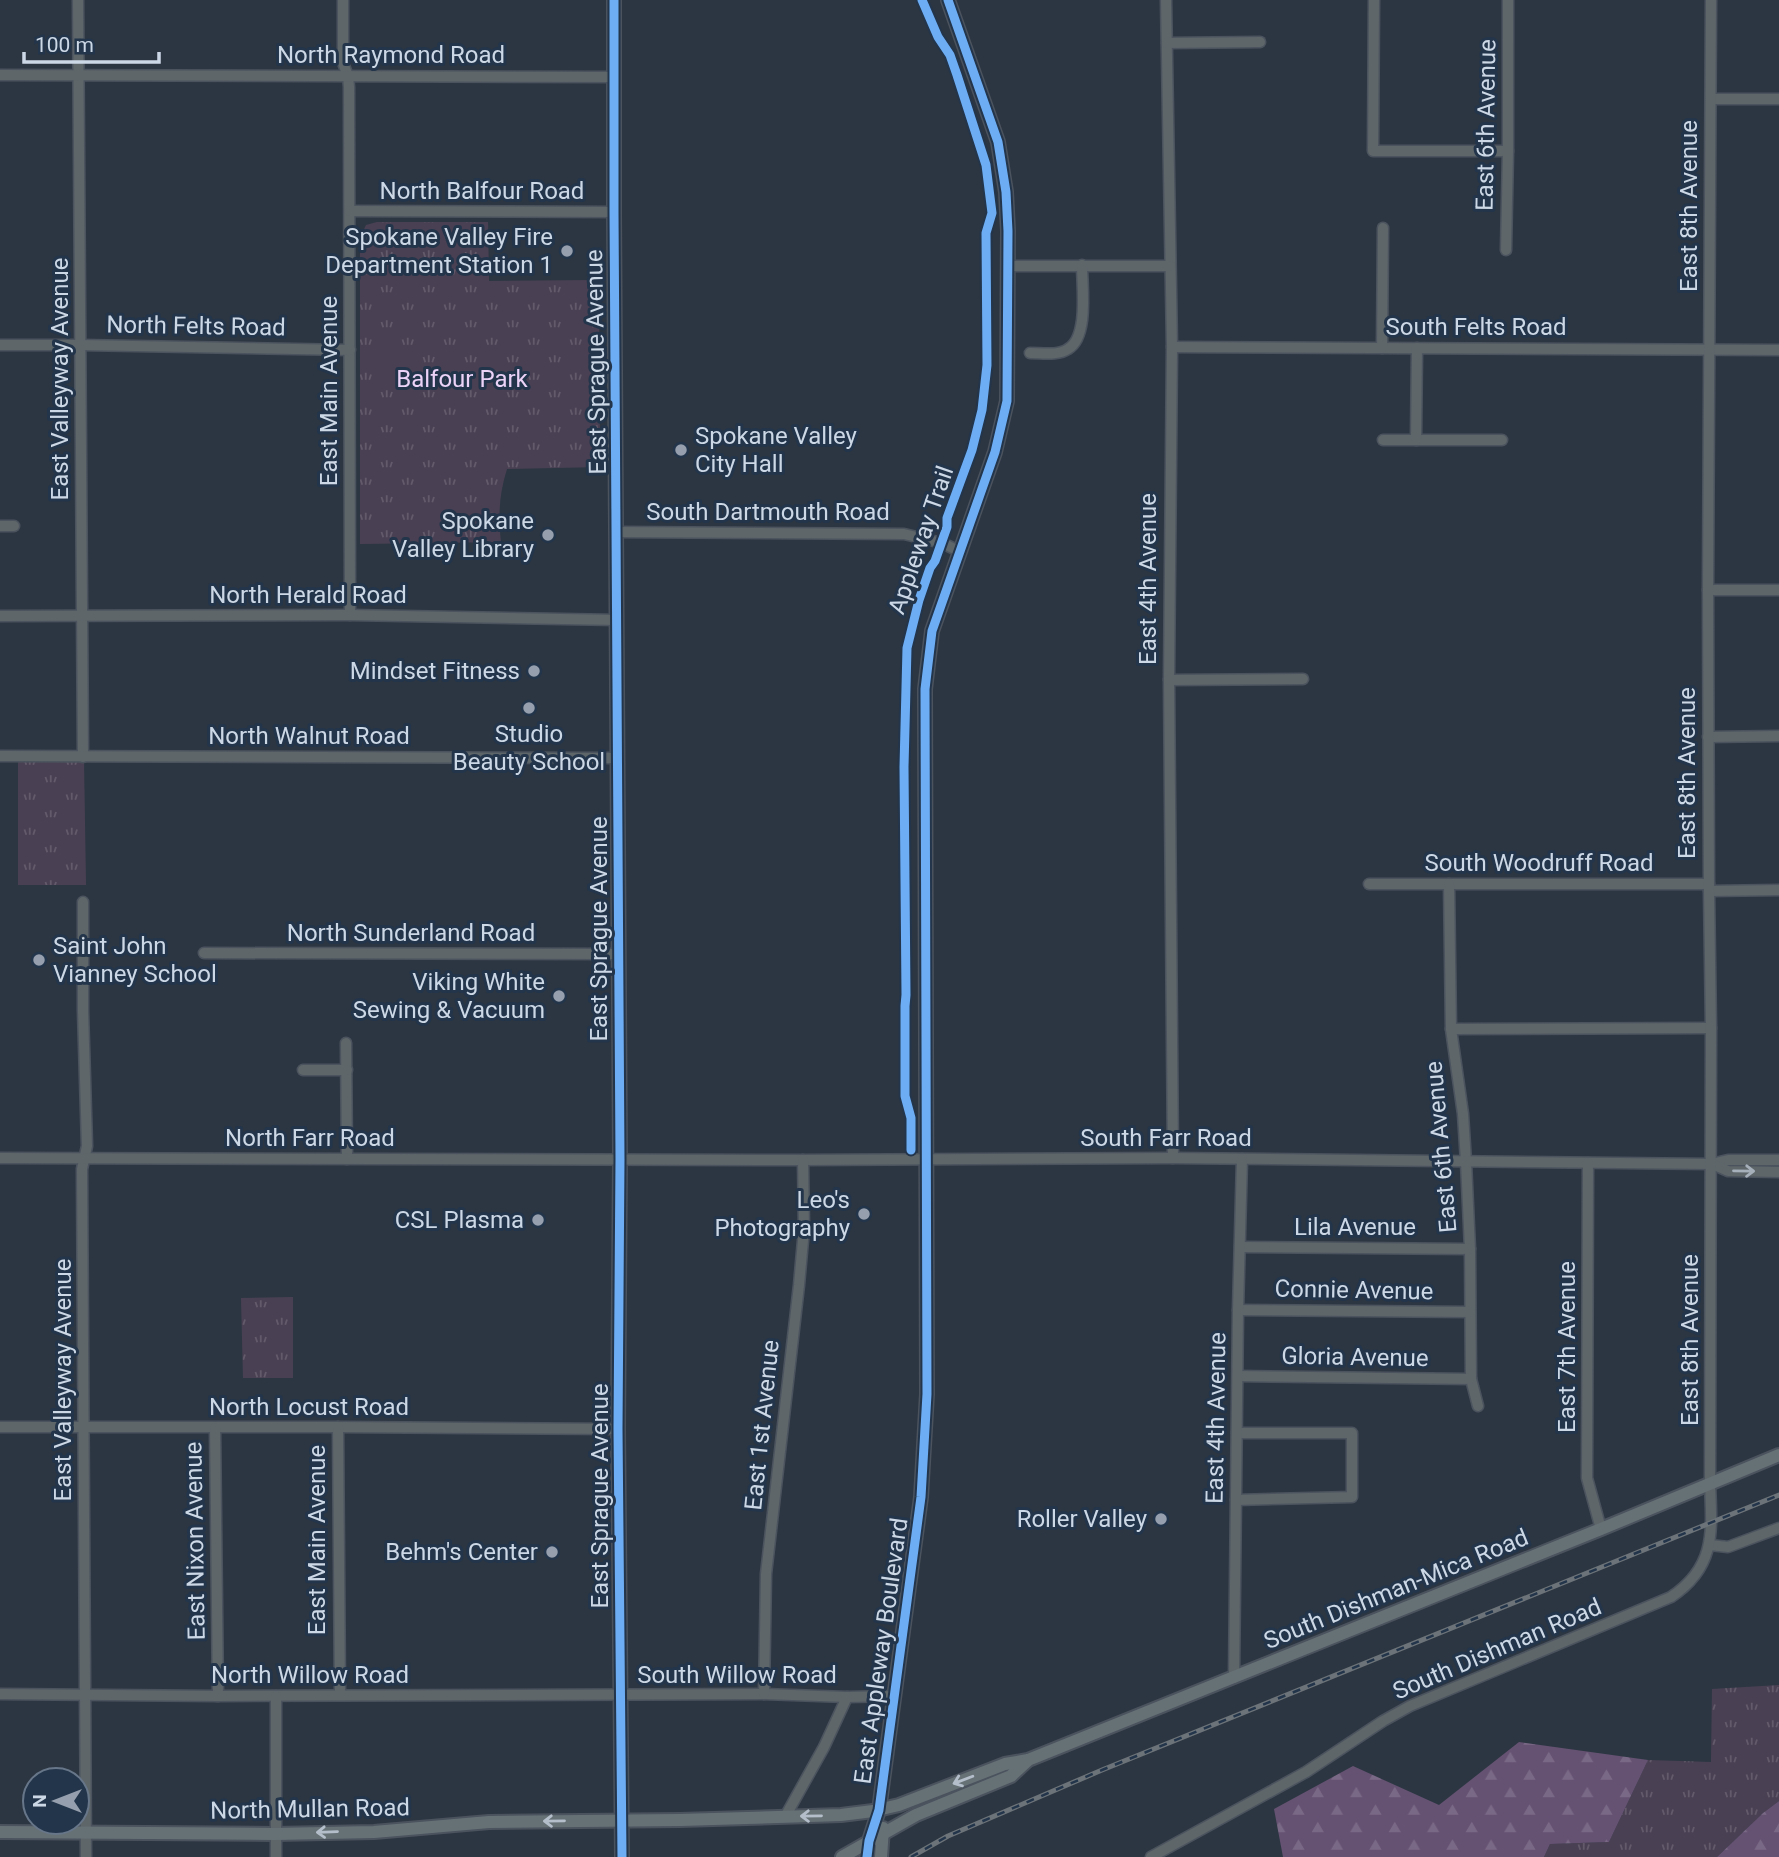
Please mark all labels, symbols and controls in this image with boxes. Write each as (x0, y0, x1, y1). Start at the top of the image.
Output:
scale bar (24, 21, 159, 65)
text: 100 m (35, 33, 94, 57)
street label: East 6th Avenue (1471, 39, 1501, 211)
street label: North Raymond Road (277, 41, 505, 69)
street label: East 8th Avenue (1675, 120, 1703, 292)
street label: North Balfour Road (380, 177, 584, 205)
place label: Spokane Valley Fire Department Station 1 (325, 223, 553, 279)
marker: Spokane Valley Fire Department Station 1 (559, 243, 575, 259)
street label: East Sprague Avenue (580, 249, 612, 475)
street label: East Valleyway Avenue (46, 258, 74, 501)
street label: East Main Avenue (315, 296, 343, 486)
street label: North Felts Road (106, 310, 286, 342)
street label: South Felts Road (1385, 313, 1567, 341)
park label: Balfour Park (396, 365, 529, 393)
place label: Spokane Valley City Hall (695, 422, 858, 478)
marker: Spokane Valley City Hall (673, 442, 689, 458)
street label: Appleway Trail (883, 462, 959, 618)
street label: East 4th Avenue (1134, 493, 1162, 665)
street label: South Dartmouth Road (646, 498, 890, 526)
place label: Spokane Valley Library (392, 507, 535, 563)
marker: Spokane Valley Library (540, 527, 556, 543)
street label: North Herald Road (209, 581, 407, 609)
place label: Mindset Fitness (350, 657, 520, 685)
marker: Mindset Fitness (526, 663, 542, 679)
street label: East 8th Avenue (1673, 687, 1701, 859)
marker: Studio Beauty School (521, 700, 537, 716)
place label: Studio Beauty School (453, 720, 605, 776)
street label: North Walnut Road (208, 722, 410, 750)
street label: East Sprague Avenue (585, 816, 613, 1042)
street label: South Woodruff Road (1424, 849, 1654, 877)
street label: North Sunderland Road (287, 919, 535, 947)
place label: Saint John Vianney School (53, 932, 217, 988)
marker: Saint John Vianney School (31, 952, 47, 968)
place label: Viking White Sewing & Vacuum (353, 968, 545, 1024)
marker: Viking White Sewing & Vacuum (551, 988, 567, 1004)
street label: East 6th Avenue (1420, 1060, 1462, 1234)
street label: North Farr Road (225, 1124, 395, 1152)
street label: South Farr Road (1080, 1124, 1252, 1152)
one-way arrow (1733, 1164, 1756, 1178)
place label: Leo's Photography (714, 1186, 851, 1242)
place label: CSL Plasma (395, 1206, 524, 1234)
marker: Leo's Photography (856, 1206, 872, 1222)
marker: CSL Plasma (530, 1212, 546, 1228)
street label: Lila Avenue (1294, 1213, 1416, 1241)
street label: East 8th Avenue (1676, 1254, 1704, 1426)
street label: East Valleyway Avenue (49, 1259, 77, 1502)
street label: East 7th Avenue (1553, 1261, 1581, 1433)
street label: Connie Avenue (1274, 1275, 1434, 1305)
street label: East 4th Avenue (1201, 1332, 1231, 1504)
street label: East 1st Avenue (739, 1338, 785, 1512)
street label: Gloria Avenue (1281, 1342, 1429, 1372)
street label: East Sprague Avenue (586, 1383, 614, 1609)
street label: North Locust Road (209, 1393, 409, 1421)
street label: East Nixon Avenue (179, 1441, 211, 1641)
street label: East Main Avenue (303, 1445, 331, 1635)
place label: Roller Valley (1017, 1505, 1148, 1533)
marker: Roller Valley (1153, 1511, 1169, 1527)
street label: East Appleway Boulevard (848, 1516, 914, 1786)
street label: South Dishman-Mica Road (1260, 1523, 1532, 1655)
place label: Behm's Center (385, 1538, 538, 1566)
marker: Behm's Center (544, 1544, 560, 1560)
street label: South Dishman Road (1389, 1592, 1605, 1706)
street label: North Willow Road (211, 1661, 409, 1689)
street label: South Willow Road (637, 1661, 837, 1689)
north arrow (21, 1766, 91, 1836)
one-way arrow (953, 1775, 975, 1788)
street label: North Mullan Road (210, 1793, 410, 1825)
text: N (28, 1794, 51, 1808)
one-way arrow (800, 1809, 823, 1823)
one-way arrow (542, 1814, 565, 1828)
one-way arrow (315, 1826, 338, 1839)

